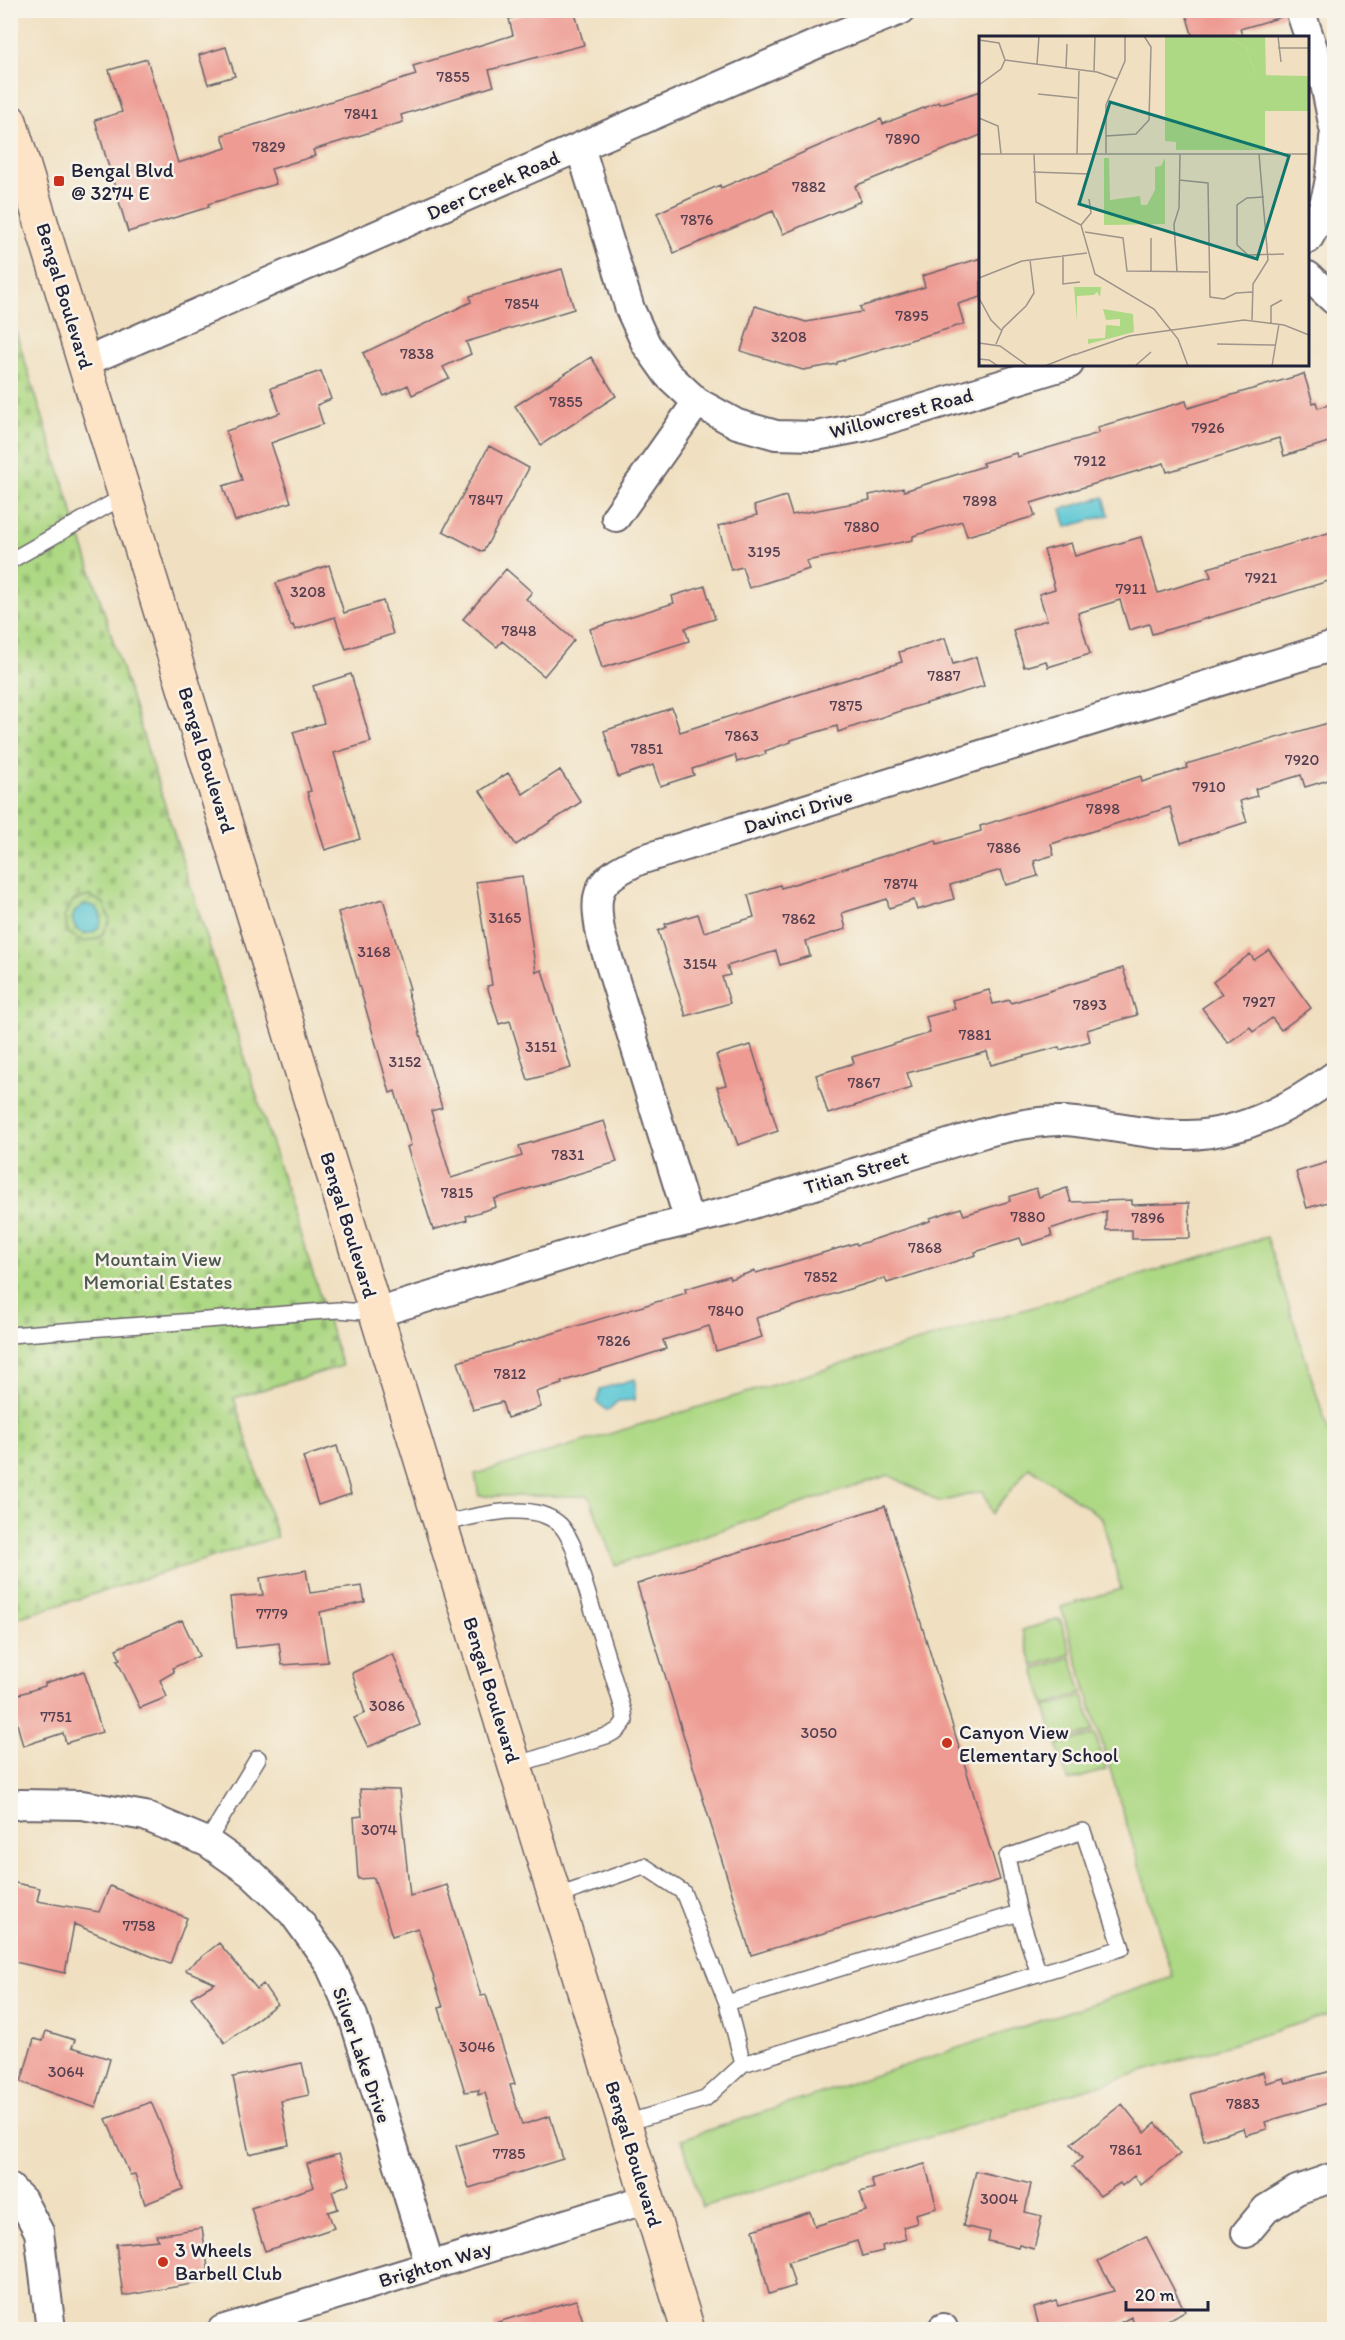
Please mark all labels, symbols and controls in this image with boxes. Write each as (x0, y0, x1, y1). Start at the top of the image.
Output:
inset map (979, 36, 1309, 366)
house number: 7855 (436, 67, 470, 86)
house number: 7841 (344, 104, 378, 123)
house number: 7890 (886, 129, 920, 148)
house number: 7829 (252, 137, 286, 156)
street label: Deer Creek Road (423, 145, 563, 225)
place label: Bengal Blvd @ 3274 E (71, 158, 174, 205)
marker: Bengal Blvd @ 3274 E (52, 174, 66, 188)
house number: 7882 (792, 177, 827, 196)
house number: 7876 (680, 210, 714, 229)
street label: Bengal Boulevard (31, 220, 99, 372)
house number: 7854 (505, 294, 540, 313)
house number: 7895 (895, 306, 929, 325)
house number: 3208 (771, 327, 807, 346)
house number: 7838 (400, 344, 434, 363)
street label: Willowcrest Road (827, 382, 976, 444)
house number: 7855 (549, 392, 583, 411)
house number: 7926 (1191, 418, 1225, 437)
house number: 7912 (1074, 451, 1107, 470)
house number: 7847 (469, 490, 503, 509)
house number: 7898 (963, 491, 997, 510)
house number: 7880 (844, 517, 880, 536)
house number: 3195 (748, 542, 780, 561)
house number: 7921 (1245, 568, 1278, 587)
house number: 7911 (1115, 579, 1147, 598)
house number: 3208 (290, 582, 326, 601)
house number: 7848 (501, 621, 537, 640)
house number: 7887 (927, 666, 961, 685)
street label: Bengal Boulevard (173, 684, 241, 836)
house number: 7875 (829, 696, 863, 715)
house number: 7863 (725, 726, 759, 745)
house number: 7851 (631, 739, 664, 758)
house number: 7920 (1285, 750, 1319, 769)
house number: 7910 (1192, 777, 1226, 796)
street label: Davinci Drive (741, 783, 855, 839)
house number: 7898 (1086, 799, 1120, 818)
house number: 7886 (987, 838, 1021, 857)
house number: 7874 (884, 874, 919, 893)
house number: 3165 (488, 908, 522, 927)
house number: 7862 (782, 909, 816, 928)
house number: 3168 (357, 942, 391, 961)
house number: 3154 (683, 954, 717, 973)
house number: 7927 (1243, 992, 1275, 1011)
house number: 7893 (1073, 995, 1107, 1014)
house number: 7881 (959, 1025, 992, 1044)
house number: 3151 (525, 1037, 558, 1056)
house number: 3152 (389, 1052, 422, 1071)
house number: 7867 (847, 1073, 881, 1092)
house number: 7831 (552, 1145, 585, 1164)
street label: Titian Street (801, 1145, 912, 1199)
street label: Bengal Boulevard (315, 1149, 383, 1301)
house number: 7815 (441, 1183, 473, 1202)
house number: 7880 (1010, 1207, 1046, 1226)
house number: 7896 (1131, 1208, 1165, 1227)
house number: 7868 (908, 1238, 942, 1257)
park label: Mountain View Memorial Estates (84, 1247, 232, 1294)
house number: 7852 (804, 1267, 838, 1286)
house number: 7840 (708, 1301, 744, 1320)
house number: 7826 (597, 1331, 631, 1350)
house number: 7812 (494, 1364, 527, 1383)
house number: 7779 (256, 1604, 288, 1623)
street label: Bengal Boulevard (458, 1614, 526, 1766)
house number: 3086 (369, 1696, 405, 1715)
house number: 7751 (40, 1707, 72, 1726)
place label: Canyon View Elementary School (959, 1720, 1119, 1767)
house number: 3050 (801, 1723, 837, 1742)
marker: Canyon View Elementary School (940, 1736, 954, 1750)
house number: 3074 (361, 1820, 397, 1839)
house number: 7758 (122, 1916, 156, 1935)
street label: Silver Lake Drive (328, 1984, 396, 2126)
house number: 3046 (459, 2037, 495, 2056)
house number: 3064 (48, 2062, 85, 2081)
street label: Bengal Boulevard (600, 2078, 668, 2230)
house number: 7883 (1226, 2094, 1260, 2113)
house number: 7861 (1110, 2140, 1143, 2159)
house number: 7785 (492, 2144, 526, 2163)
house number: 3004 (980, 2189, 1018, 2208)
street label: Brighton Way (376, 2235, 495, 2293)
place label: 3 Wheels Barbell Club (175, 2238, 282, 2285)
marker: 3 Wheels Barbell Club (156, 2255, 170, 2269)
scale bar (1126, 2274, 1208, 2312)
text: 20 m (1135, 2284, 1175, 2306)

